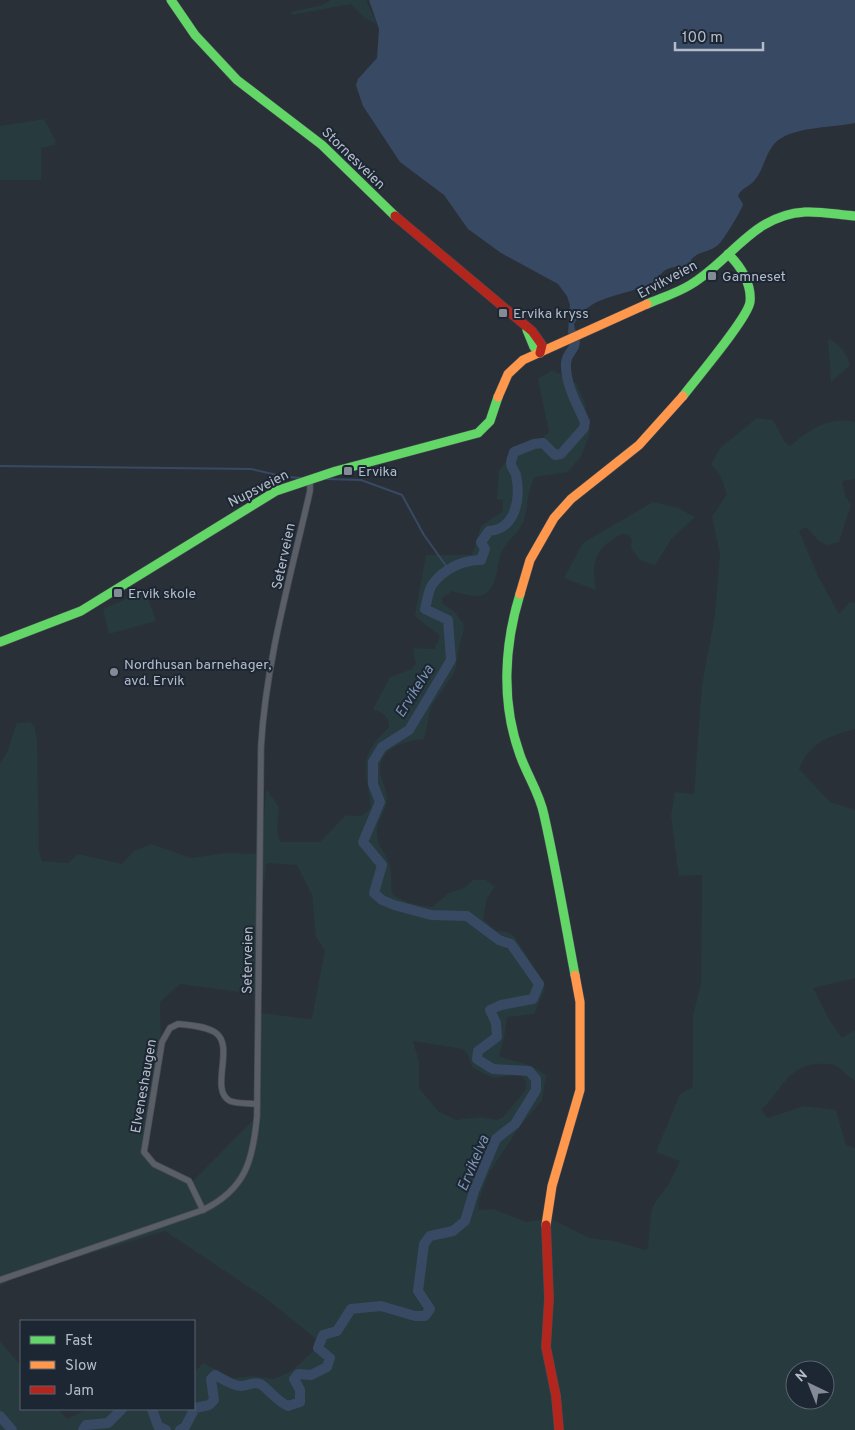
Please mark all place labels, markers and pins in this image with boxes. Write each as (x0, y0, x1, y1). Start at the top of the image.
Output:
place label: Gamneset (722, 269, 786, 286)
marker: Gamneset (706, 270, 718, 282)
place label: Ervika kryss (513, 306, 589, 323)
marker: Ervika kryss (497, 307, 509, 319)
place label: Ervika (358, 464, 397, 481)
marker: Ervika (342, 465, 354, 477)
place label: Ervik skole (128, 586, 196, 603)
marker: Ervik skole (112, 587, 124, 599)
place label: Nordhusan barnehager, avd. Ervik (124, 657, 271, 690)
marker: Nordhusan barnehager, avd. Ervik (108, 666, 120, 678)

